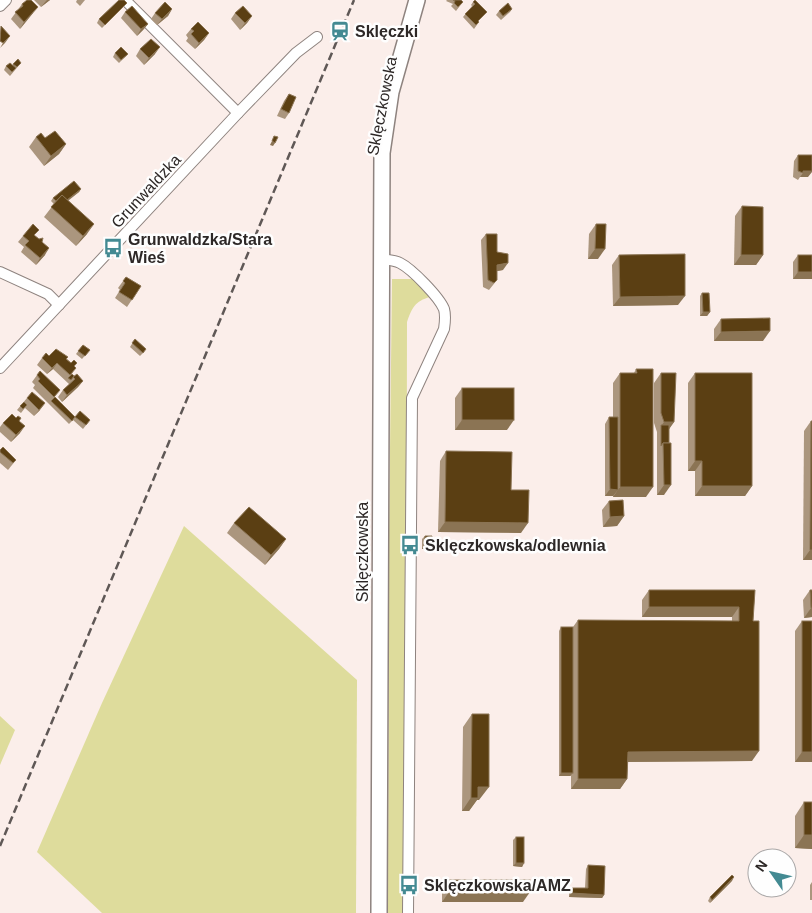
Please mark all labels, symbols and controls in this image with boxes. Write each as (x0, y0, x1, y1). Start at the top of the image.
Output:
station icon: Sklęczki (329, 20, 351, 42)
place label: Sklęczki (355, 23, 418, 40)
street label: Sklęczkowska (364, 55, 400, 157)
street label: Grunwaldzka (108, 151, 184, 231)
place label: Grunwaldzka/Stara Wieś (128, 231, 272, 266)
bus stop icon: Grunwaldzka/Stara Wieś (102, 237, 124, 259)
street label: Sklęczkowska (354, 502, 371, 602)
bus stop icon: Sklęczkowska/odlewnia (399, 534, 421, 556)
place label: Sklęczkowska/odlewnia (425, 537, 606, 554)
north arrow (747, 848, 797, 898)
text: N (752, 857, 771, 874)
bus stop icon: Sklęczkowska/AMZ (398, 874, 420, 896)
place label: Sklęczkowska/AMZ (424, 877, 571, 894)

